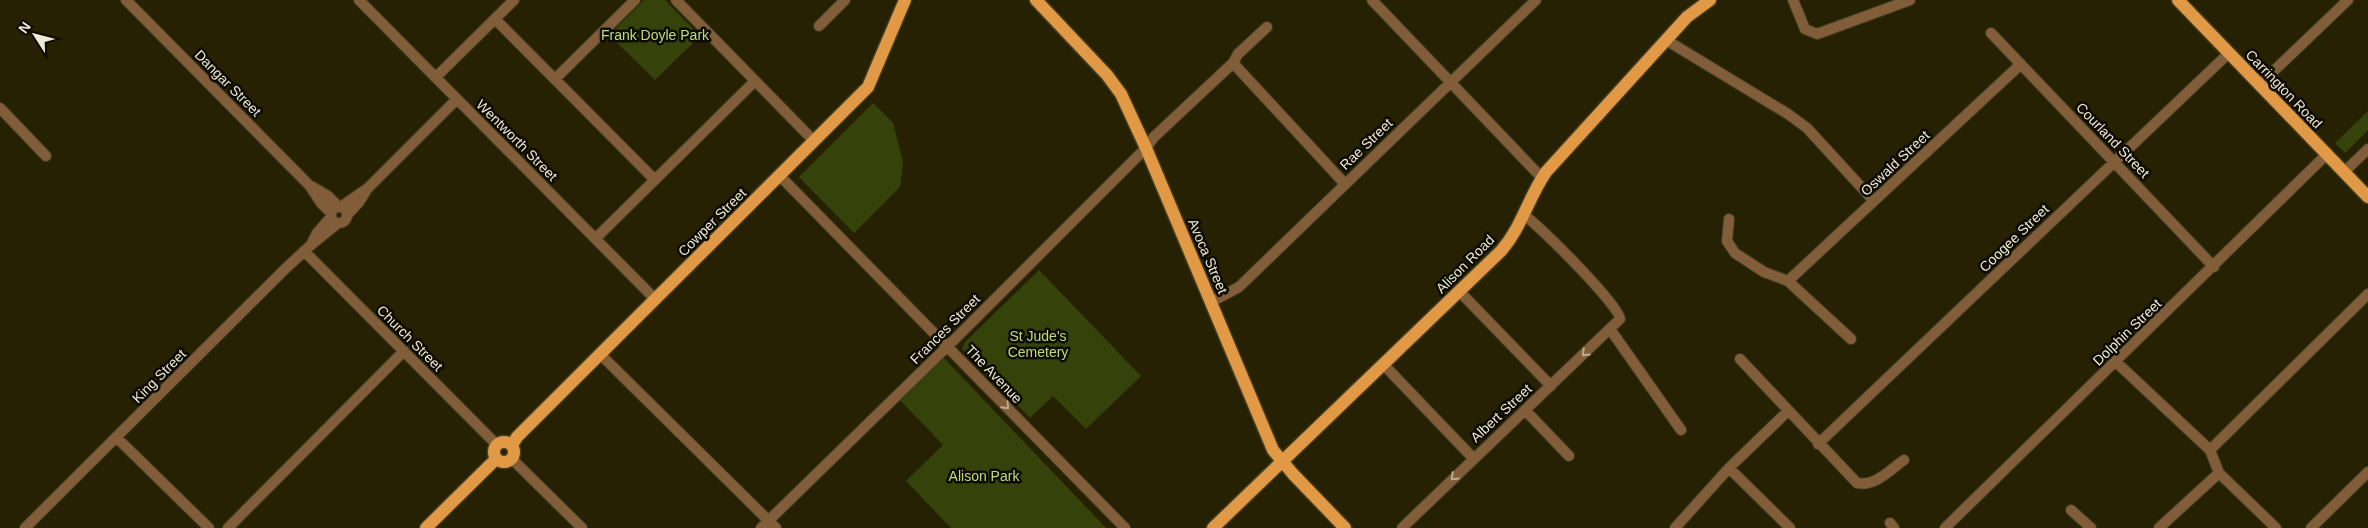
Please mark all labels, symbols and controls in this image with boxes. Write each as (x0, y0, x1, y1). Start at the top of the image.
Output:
north arrow (10, 10, 60, 60)
text: N (15, 19, 34, 36)
park label: Frank Doyle Park (601, 27, 710, 43)
street label: Carrington Road (2243, 46, 2325, 132)
street label: Dangar Street (192, 47, 265, 120)
street label: Wentworth Street (473, 96, 561, 184)
street label: Courland Street (2073, 99, 2153, 181)
street label: Rae Street (1336, 115, 1396, 173)
street label: Oswald Street (1857, 127, 1933, 199)
street label: Cowper Street (675, 185, 749, 259)
street label: Coogee Street (1976, 201, 2052, 275)
street label: Avoca Street (1185, 216, 1231, 296)
street label: Alison Road (1433, 232, 1497, 296)
street label: Frances Street (907, 291, 983, 367)
street label: Dolphin Street (2090, 295, 2165, 369)
street label: Church Street (374, 302, 446, 374)
park label: St Jude's Cemetery (1008, 328, 1068, 360)
street label: The Avenue (962, 342, 1026, 406)
street label: King Street (129, 346, 189, 406)
one-way arrow (1582, 347, 1591, 356)
street label: Albert Street (1467, 381, 1535, 445)
one-way arrow (1000, 400, 1009, 409)
park label: Alison Park (949, 468, 1020, 484)
one-way arrow (1451, 471, 1460, 480)

